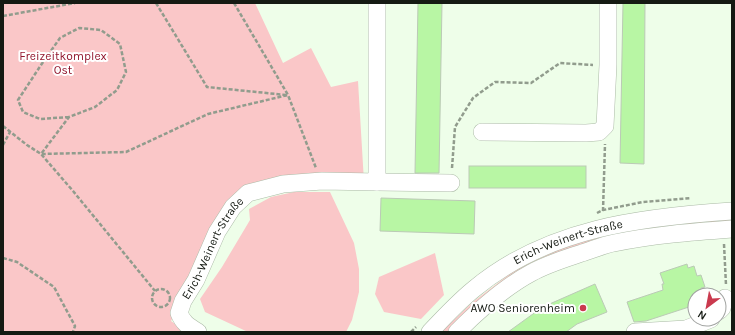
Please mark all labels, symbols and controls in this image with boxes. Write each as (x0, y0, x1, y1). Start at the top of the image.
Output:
park label: Freizeitkomplex Ost (19, 49, 107, 77)
street label: Erich-Weinert-Straße (179, 194, 246, 302)
street label: Erich-Weinert-Straße (511, 217, 624, 267)
north arrow (687, 287, 727, 327)
place label: AWO Seniorenheim (470, 301, 575, 315)
marker: AWO Seniorenheim (578, 303, 588, 313)
text: N (695, 307, 709, 323)

